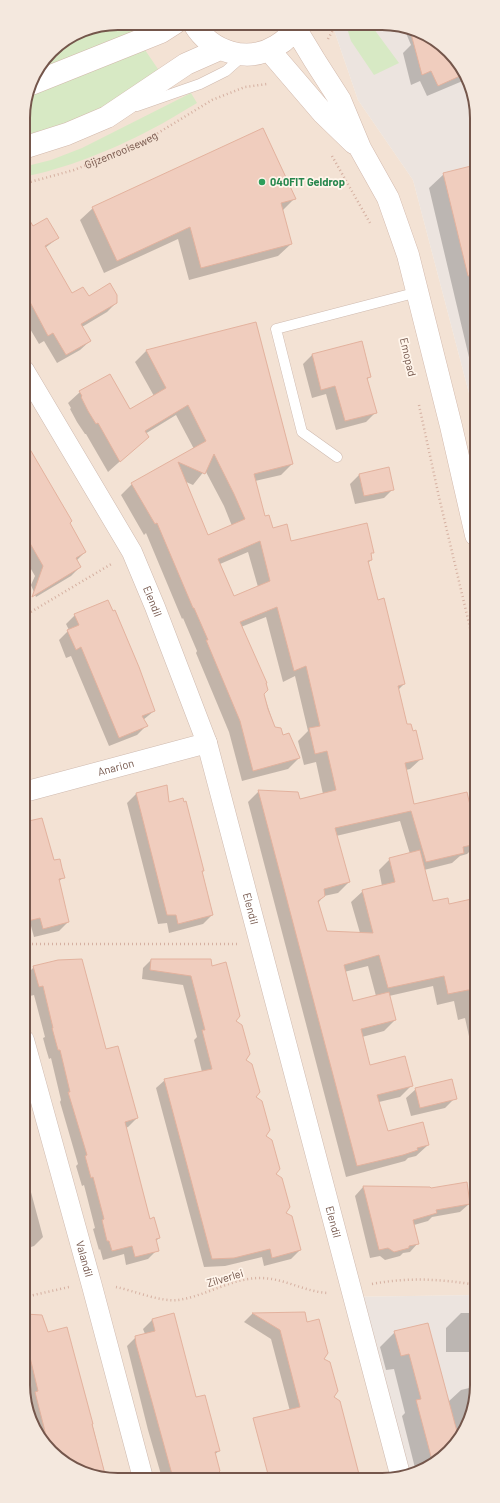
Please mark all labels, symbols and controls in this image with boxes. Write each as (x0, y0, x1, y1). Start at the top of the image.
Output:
street label: Gijzenrooiseweg (82, 128, 160, 171)
place label: 040FIT Geldrop (270, 175, 345, 188)
marker: 040FIT Geldrop (257, 177, 267, 187)
street label: Emopad (398, 336, 419, 378)
street label: Elendil (141, 584, 165, 618)
street label: Anarion (96, 756, 135, 778)
street label: Elendil (241, 891, 262, 926)
street label: Elendil (323, 1204, 344, 1239)
street label: Valandil (74, 1239, 96, 1278)
street label: Zilverlei (205, 1266, 245, 1289)

